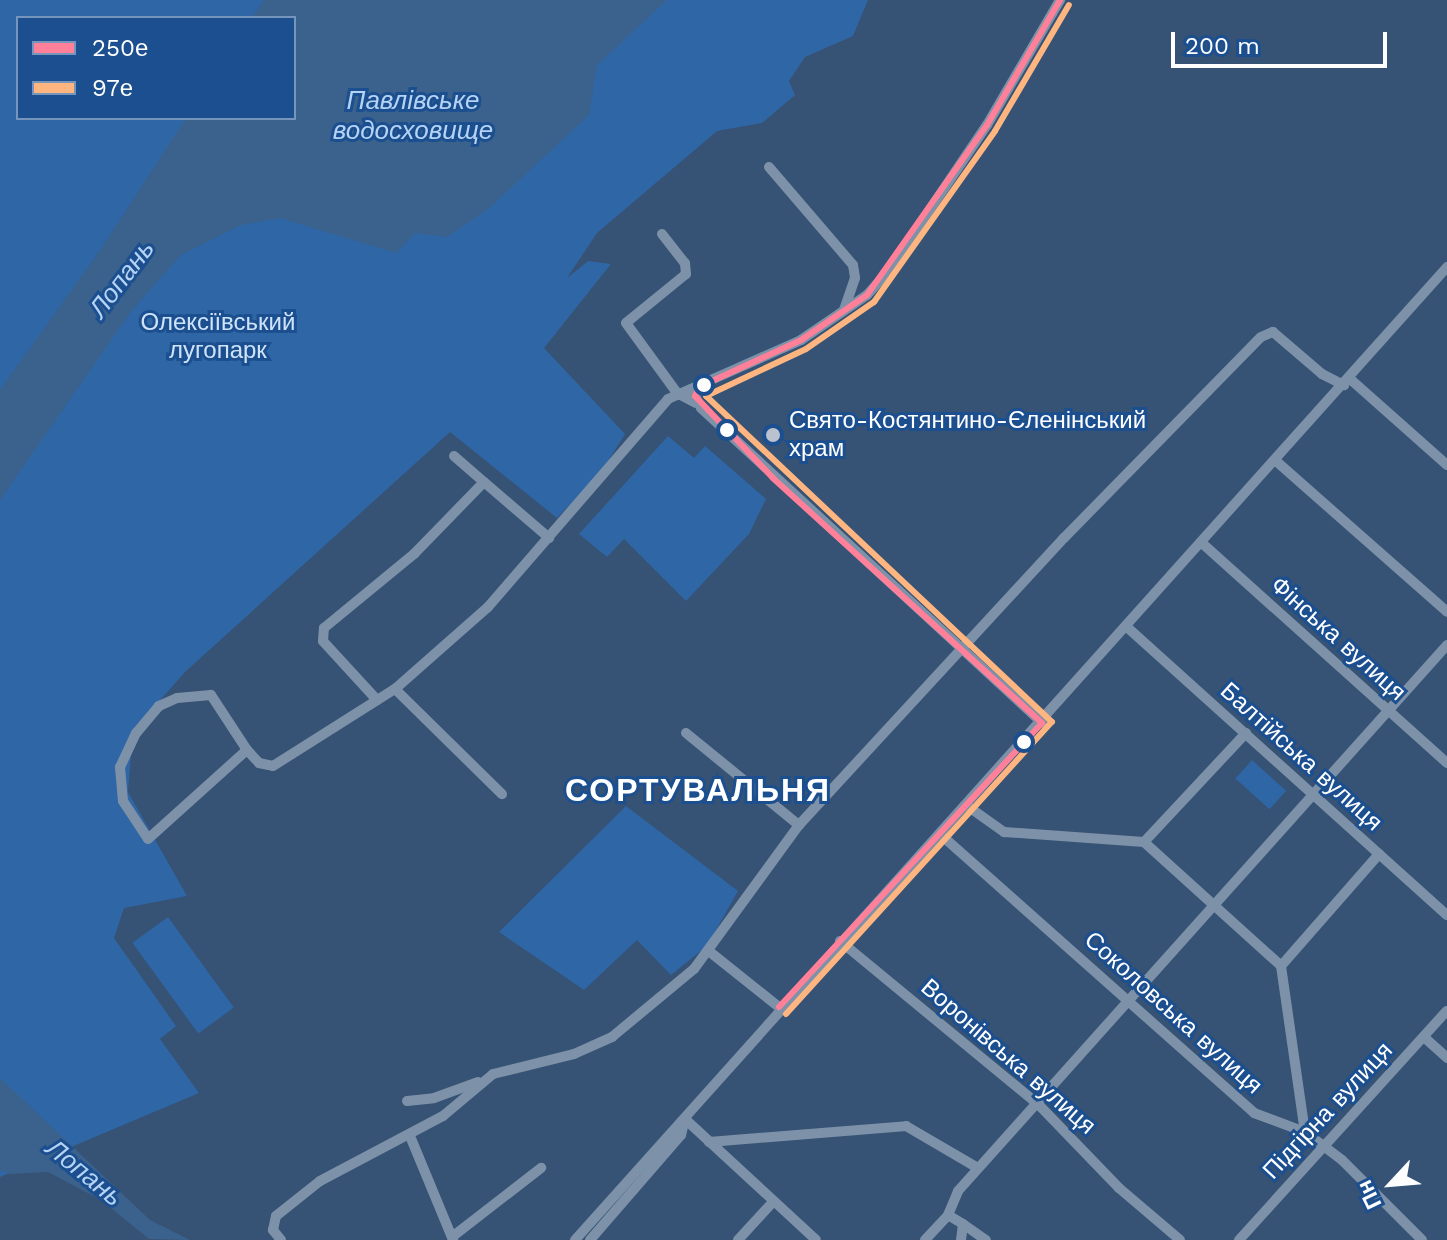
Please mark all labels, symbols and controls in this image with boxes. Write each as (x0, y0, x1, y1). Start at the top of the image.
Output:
legend (16, 16, 296, 120)
scale bar (1175, 16, 1391, 66)
text: 200 m (1185, 32, 1260, 60)
text: 250е (92, 34, 148, 62)
text: 97е (92, 74, 133, 102)
water label: Павлівське водосховище (333, 85, 493, 146)
water label: Лопань (83, 234, 161, 324)
park label: Олексіївський лугопарк (141, 309, 295, 365)
unlabelled marker (696, 377, 712, 393)
place label: Свято-Костянтино-Єленінський храм (789, 407, 1146, 463)
unlabelled marker (719, 422, 735, 438)
marker: Свято-Костянтино-Єленінський храм (764, 426, 782, 444)
street label: Фінська вулиця (1265, 571, 1411, 707)
street label: Балтійська вулиця (1214, 677, 1388, 837)
unlabelled marker (1016, 734, 1032, 750)
district label: СОРТУВАЛЬНЯ (565, 771, 831, 809)
street label: Соколовська вулиця (1078, 926, 1268, 1100)
street label: Воронівська вулиця (915, 973, 1101, 1141)
street label: Підгірна вулиця (1257, 1037, 1399, 1185)
water label: Лопань (40, 1133, 128, 1213)
north arrow (1351, 1144, 1431, 1224)
text: Пн (1351, 1176, 1387, 1213)

